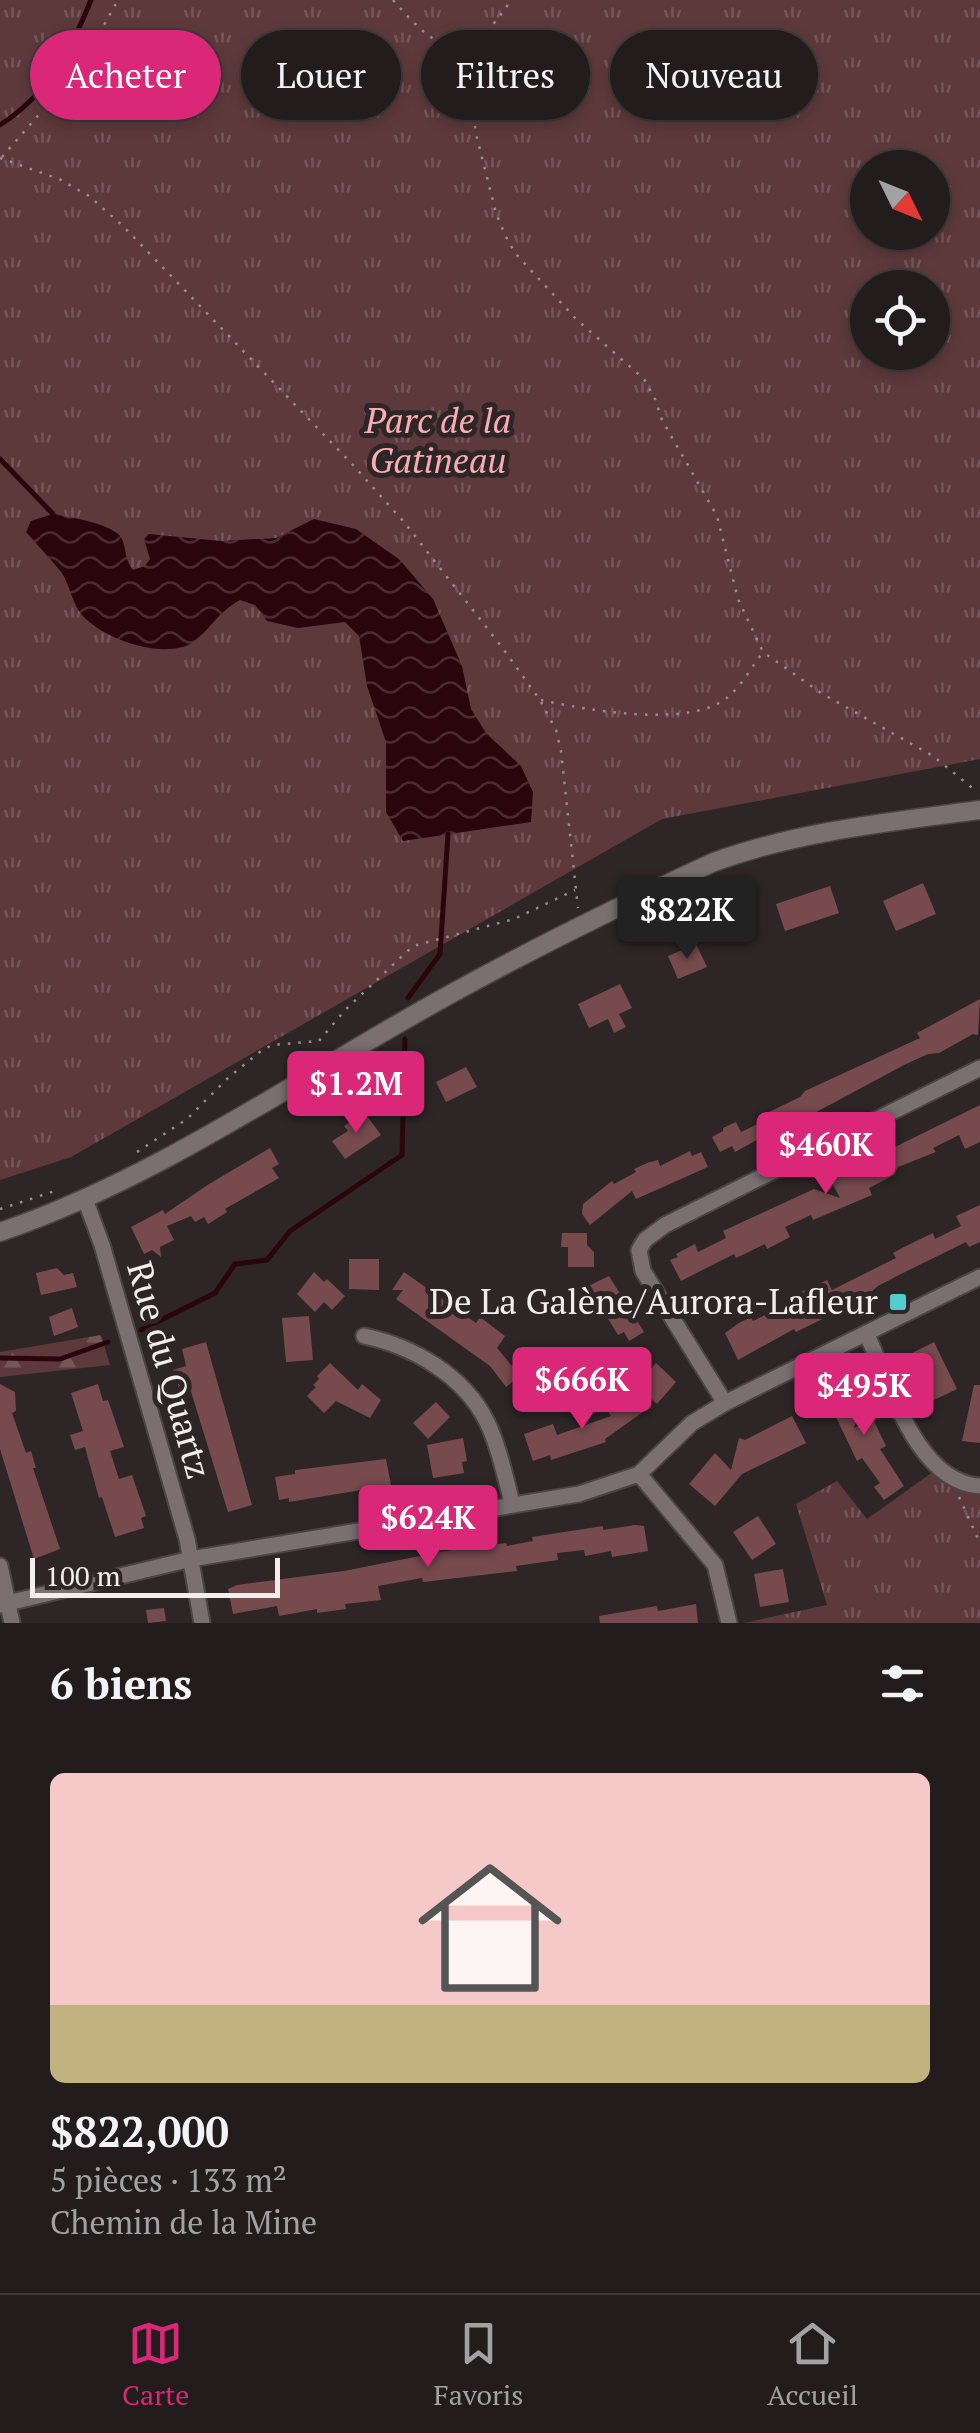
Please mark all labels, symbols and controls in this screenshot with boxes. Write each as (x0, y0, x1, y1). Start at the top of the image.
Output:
chip: Acheter (30, 30, 221, 120)
chip: Louer (241, 30, 401, 120)
chip: Filtres (421, 30, 590, 120)
chip: Nouveau (610, 30, 818, 120)
north arrow (850, 150, 950, 250)
map controls (850, 150, 950, 370)
button: locate (850, 270, 950, 370)
park label: Parc de la Gatineau (364, 397, 511, 483)
pin: $822K (617, 877, 757, 962)
text: $822K (639, 888, 735, 930)
pin: $1.2M (286, 1051, 426, 1136)
text: $1.2M (309, 1062, 403, 1104)
pin: $460K (756, 1112, 896, 1197)
text: $460K (778, 1123, 874, 1165)
street label: Rue du Quartz (117, 1256, 223, 1484)
place label: De La Galène/Aurora-Lafleur (429, 1278, 879, 1324)
marker: De La Galène/Aurora-Lafleur (887, 1291, 909, 1313)
pin: $666K (512, 1347, 652, 1432)
pin: $495K (794, 1353, 934, 1438)
text: $666K (534, 1358, 630, 1400)
text: $495K (816, 1364, 912, 1406)
pin: $624K (358, 1485, 498, 1570)
text: $624K (380, 1496, 476, 1538)
scale bar (30, 1553, 280, 1598)
text: 100 m (45, 1557, 121, 1594)
text: 6 biens (50, 1655, 192, 1711)
icon: filters (875, 1656, 930, 1711)
icon: home (400, 1838, 580, 2018)
text: $822,000 (50, 2103, 229, 2159)
text: 5 pièces · 133 m² (50, 2159, 287, 2201)
text: Chemin de la Mine (50, 2201, 317, 2243)
tab: Carte (122, 2316, 189, 2413)
tab: Favoris (433, 2316, 523, 2413)
tab: Accueil (767, 2316, 858, 2413)

